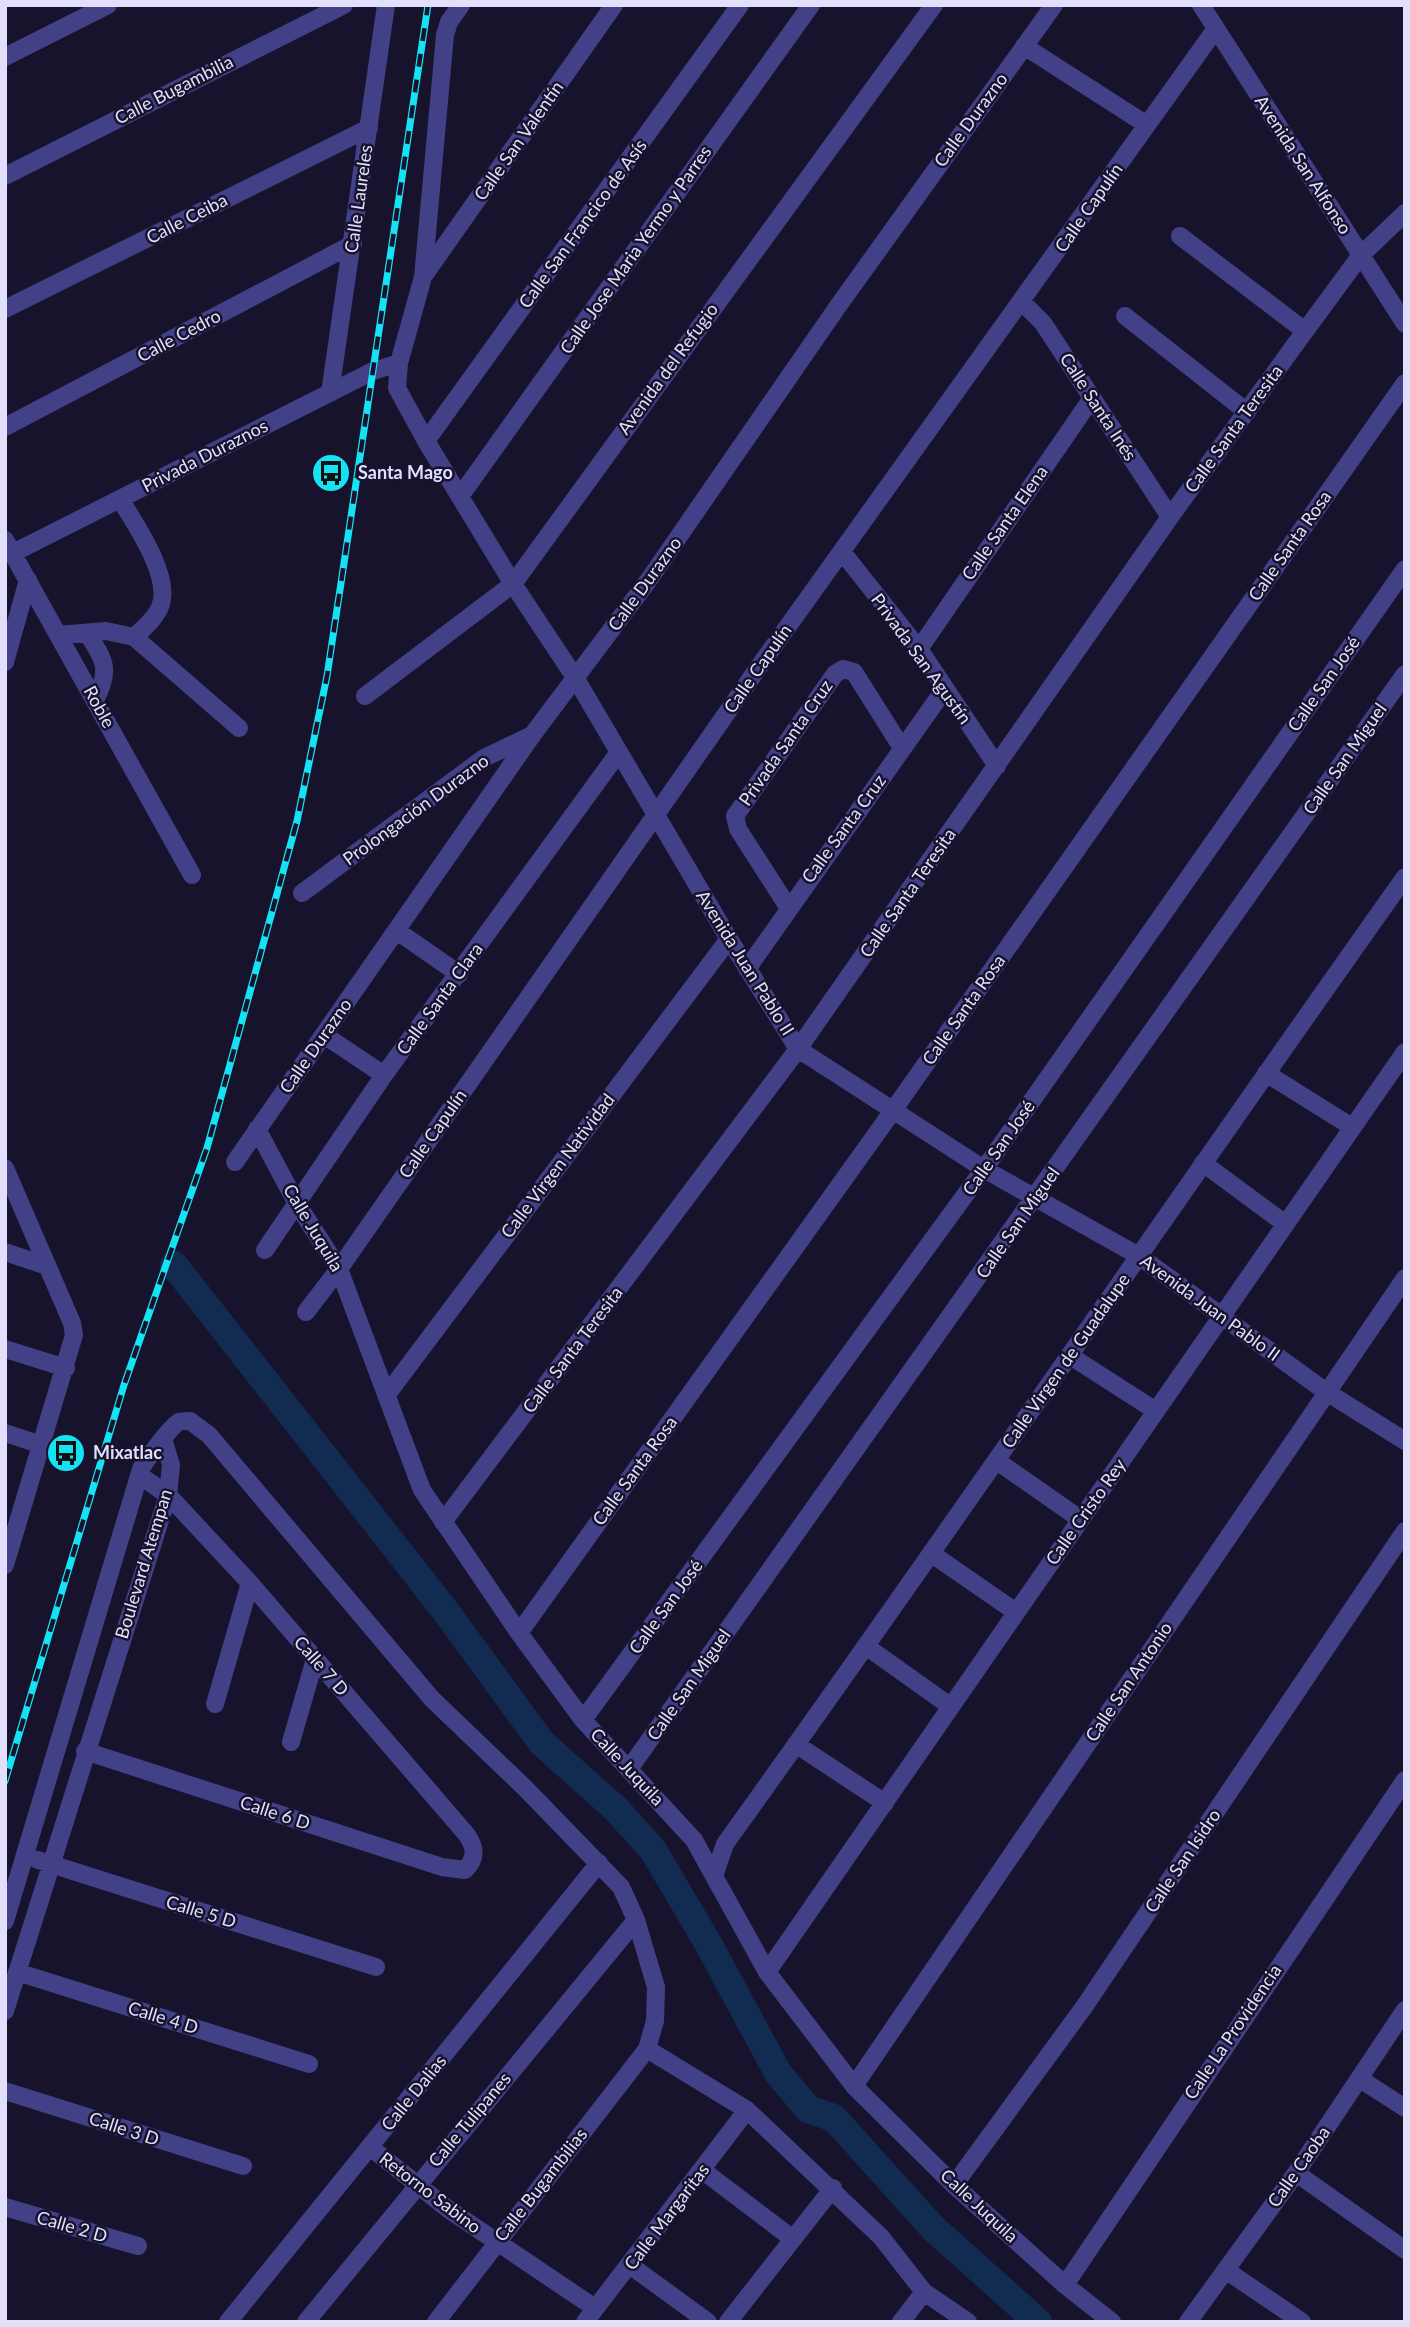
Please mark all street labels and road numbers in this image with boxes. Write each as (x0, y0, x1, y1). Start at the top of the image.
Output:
street label: Calle Bugambilia (111, 50, 236, 128)
street label: Calle Durazno (929, 68, 1012, 171)
street label: Calle San Valentín (469, 76, 568, 204)
street label: Avenida San Alfonso (1251, 91, 1357, 238)
street label: Calle San Francico de Asís (513, 134, 651, 312)
street label: Calle Jose Maria Yermo y Parres (555, 141, 716, 358)
street label: Calle Laureles (340, 143, 377, 254)
street label: Calle Capulín (1050, 159, 1127, 256)
street label: Calle Ceiba (142, 188, 231, 248)
street label: Avenida del Refugio (612, 299, 722, 438)
street label: Calle Cedro (133, 304, 224, 366)
street label: Calle Santa Inés (1056, 348, 1142, 465)
street label: Calle Santa Teresita (1179, 360, 1287, 497)
street label: Privada Duraznos (138, 414, 271, 496)
street label: Calle Santa Elena (956, 461, 1052, 584)
street label: Calle Santa Rosa (1243, 486, 1335, 605)
street label: Calle Durazno (603, 532, 686, 635)
street label: Privada San Agustín (867, 589, 977, 728)
street label: Calle Capulín (719, 620, 796, 717)
street label: Calle San José (1282, 632, 1364, 735)
street label: Privada Santa Cruz (734, 675, 837, 810)
street label: Roble (79, 682, 120, 731)
street label: Calle San Miguel (1298, 699, 1391, 818)
street label: Prolongación Durazno (338, 749, 493, 870)
street label: Calle Santa Cruz (796, 770, 890, 887)
street label: Calle Santa Teresita (854, 824, 960, 961)
street label: Avenida Juan Pablo II (692, 886, 799, 1039)
street label: Calle Santa Clara (391, 938, 487, 1059)
street label: Calle Santa Rosa (917, 950, 1009, 1069)
street label: Calle Durazno (274, 994, 356, 1097)
street label: Calle Capulín (394, 1085, 471, 1182)
street label: Calle Virgen Natividad (496, 1089, 619, 1242)
street label: Calle San José (957, 1096, 1039, 1199)
street label: Calle San Miguel (971, 1163, 1064, 1282)
street label: Calle Juquila (279, 1180, 349, 1275)
street label: Avenida Juan Pablo II (1136, 1249, 1285, 1365)
street label: Calle Virgen de Guadalupe (996, 1269, 1134, 1452)
street label: Calle Santa Teresita (517, 1282, 627, 1417)
street label: Calle Santa Rosa (587, 1411, 681, 1529)
street label: Calle Cristo Rey (1040, 1453, 1130, 1569)
street label: Boulevard Atempan (110, 1486, 176, 1641)
street label: Calle San José (624, 1555, 707, 1658)
street label: Calle San Antonio (1080, 1617, 1176, 1745)
street label: Calle San Miguel (642, 1625, 735, 1744)
street label: Calle 7 D (290, 1631, 354, 1700)
street label: Calle Juquila (586, 1723, 669, 1810)
street label: Calle 6 D (238, 1790, 313, 1834)
street label: Calle San Isidro (1139, 1804, 1225, 1916)
street label: Calle 5 D (163, 1890, 239, 1932)
street label: Calle La Providencia (1179, 1960, 1286, 2103)
street label: Calle 4 D (125, 1996, 201, 2038)
street label: Calle Dalias (376, 2050, 451, 2135)
street label: Calle Tulipanes (423, 2067, 515, 2171)
street label: Calle 3 D (87, 2106, 162, 2150)
street label: Calle Caoba (1262, 2122, 1334, 2211)
street label: Calle Bugambilias (489, 2123, 591, 2245)
street label: Retorno Sabino (376, 2147, 486, 2238)
street label: Calle Margaritas (619, 2159, 714, 2274)
street label: Calle Juquila (936, 2164, 1023, 2247)
street label: Calle 2 D (34, 2205, 110, 2247)

